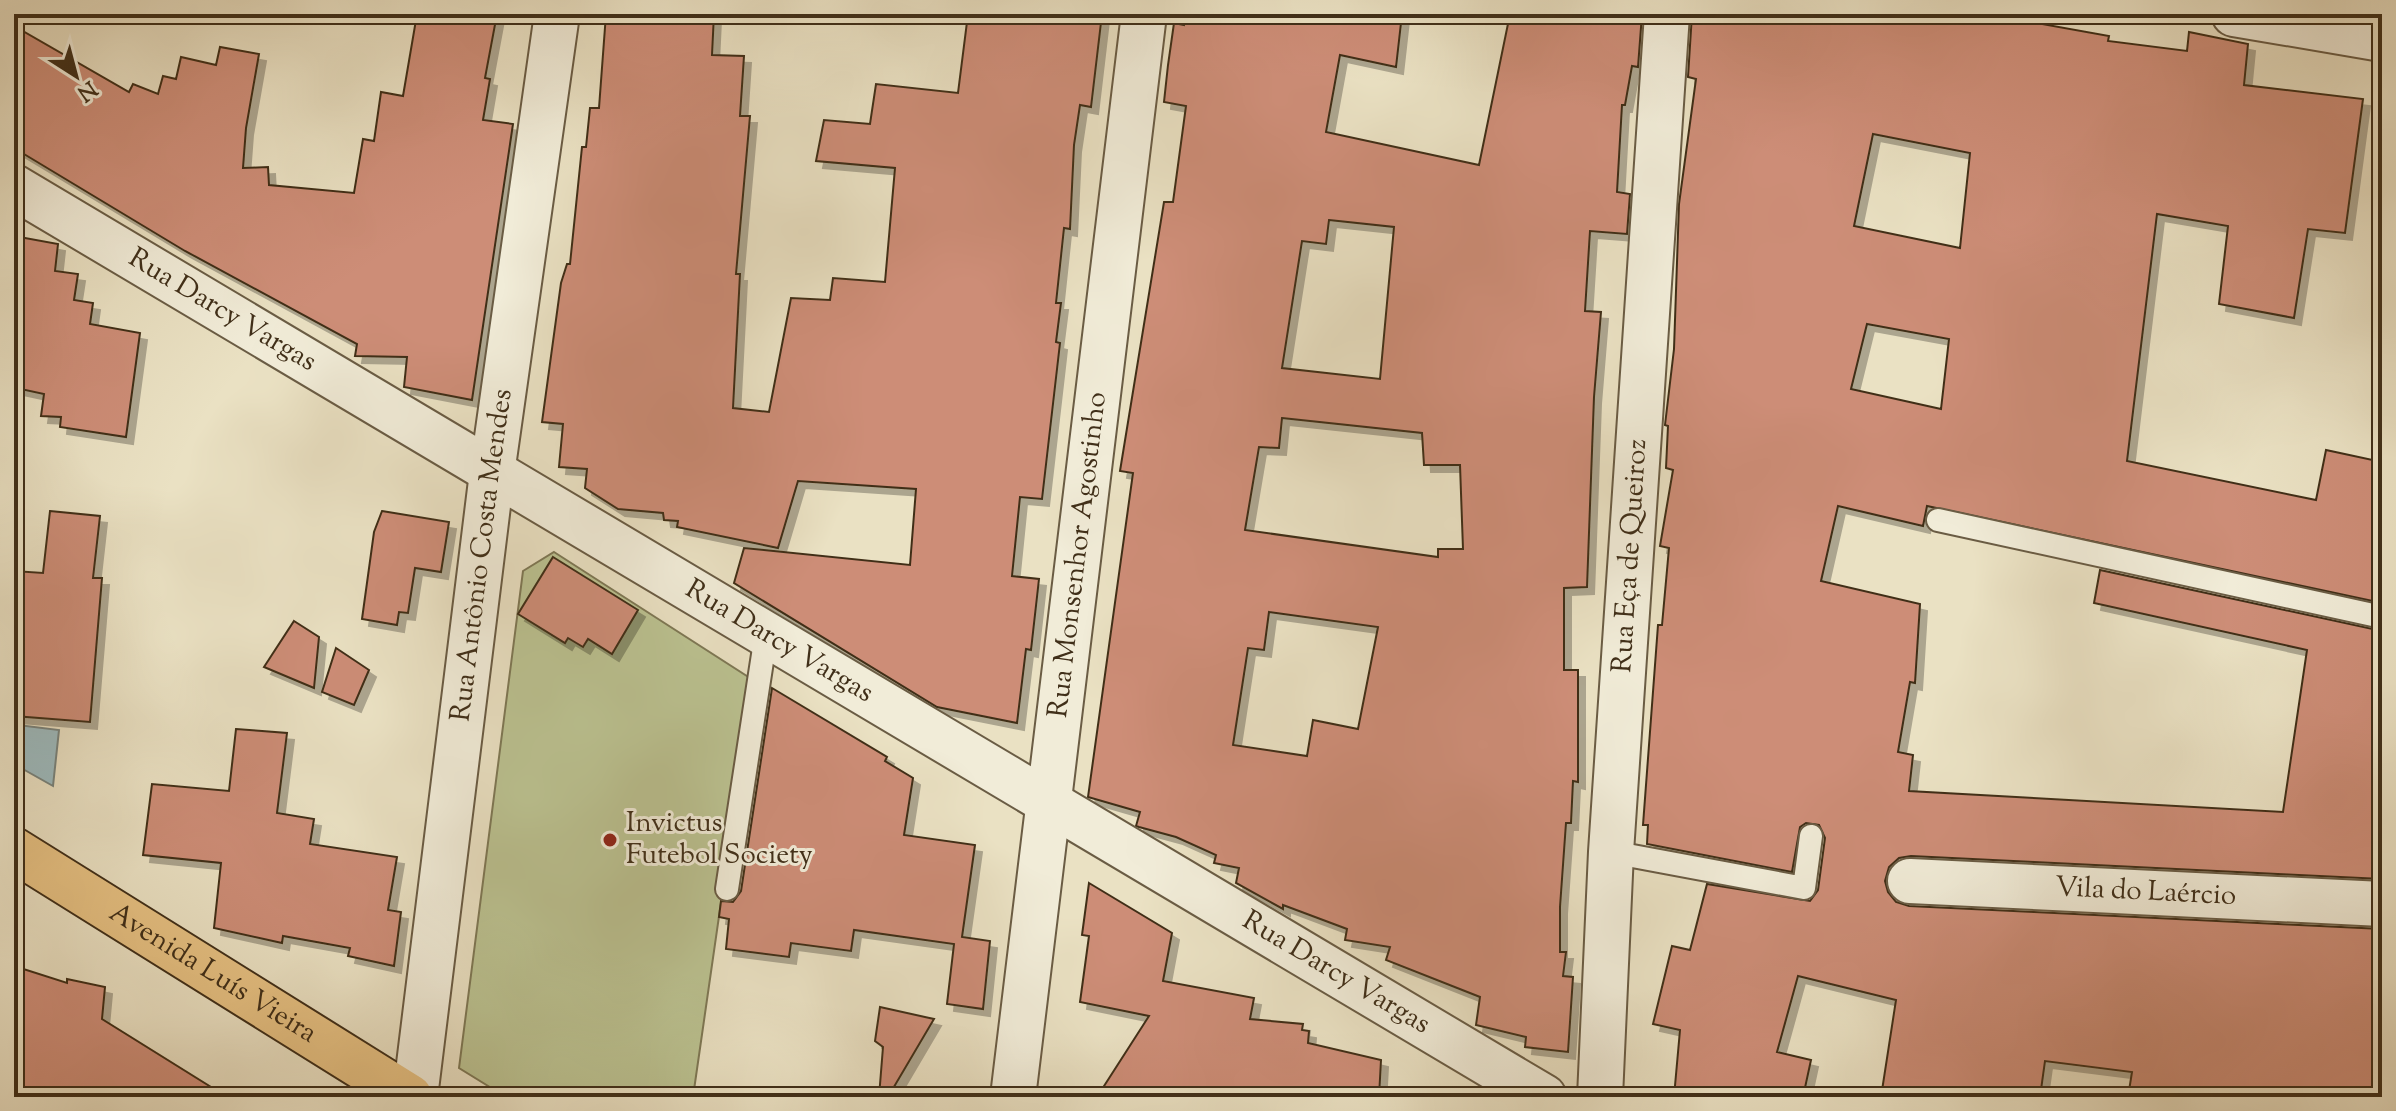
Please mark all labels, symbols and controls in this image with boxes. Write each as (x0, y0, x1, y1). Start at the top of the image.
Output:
north arrow (36, 36, 116, 116)
text: N (69, 72, 103, 108)
street label: Rua Darcy Vargas (120, 239, 324, 382)
street label: Rua Antônio Costa Mendes (442, 386, 524, 724)
street label: Rua Monsenhor Agostinho (1039, 390, 1118, 720)
street label: Rua Eça de Queiroz (1603, 438, 1659, 674)
street label: Rua Darcy Vargas (677, 570, 881, 714)
place label: Invictus Futebol Society (626, 804, 813, 876)
marker: Invictus Futebol Society (601, 831, 619, 849)
street label: Vila do Laércio (2054, 868, 2237, 917)
street label: Avenida Luís Vieira (101, 894, 324, 1054)
street label: Rua Darcy Vargas (1234, 902, 1438, 1045)

